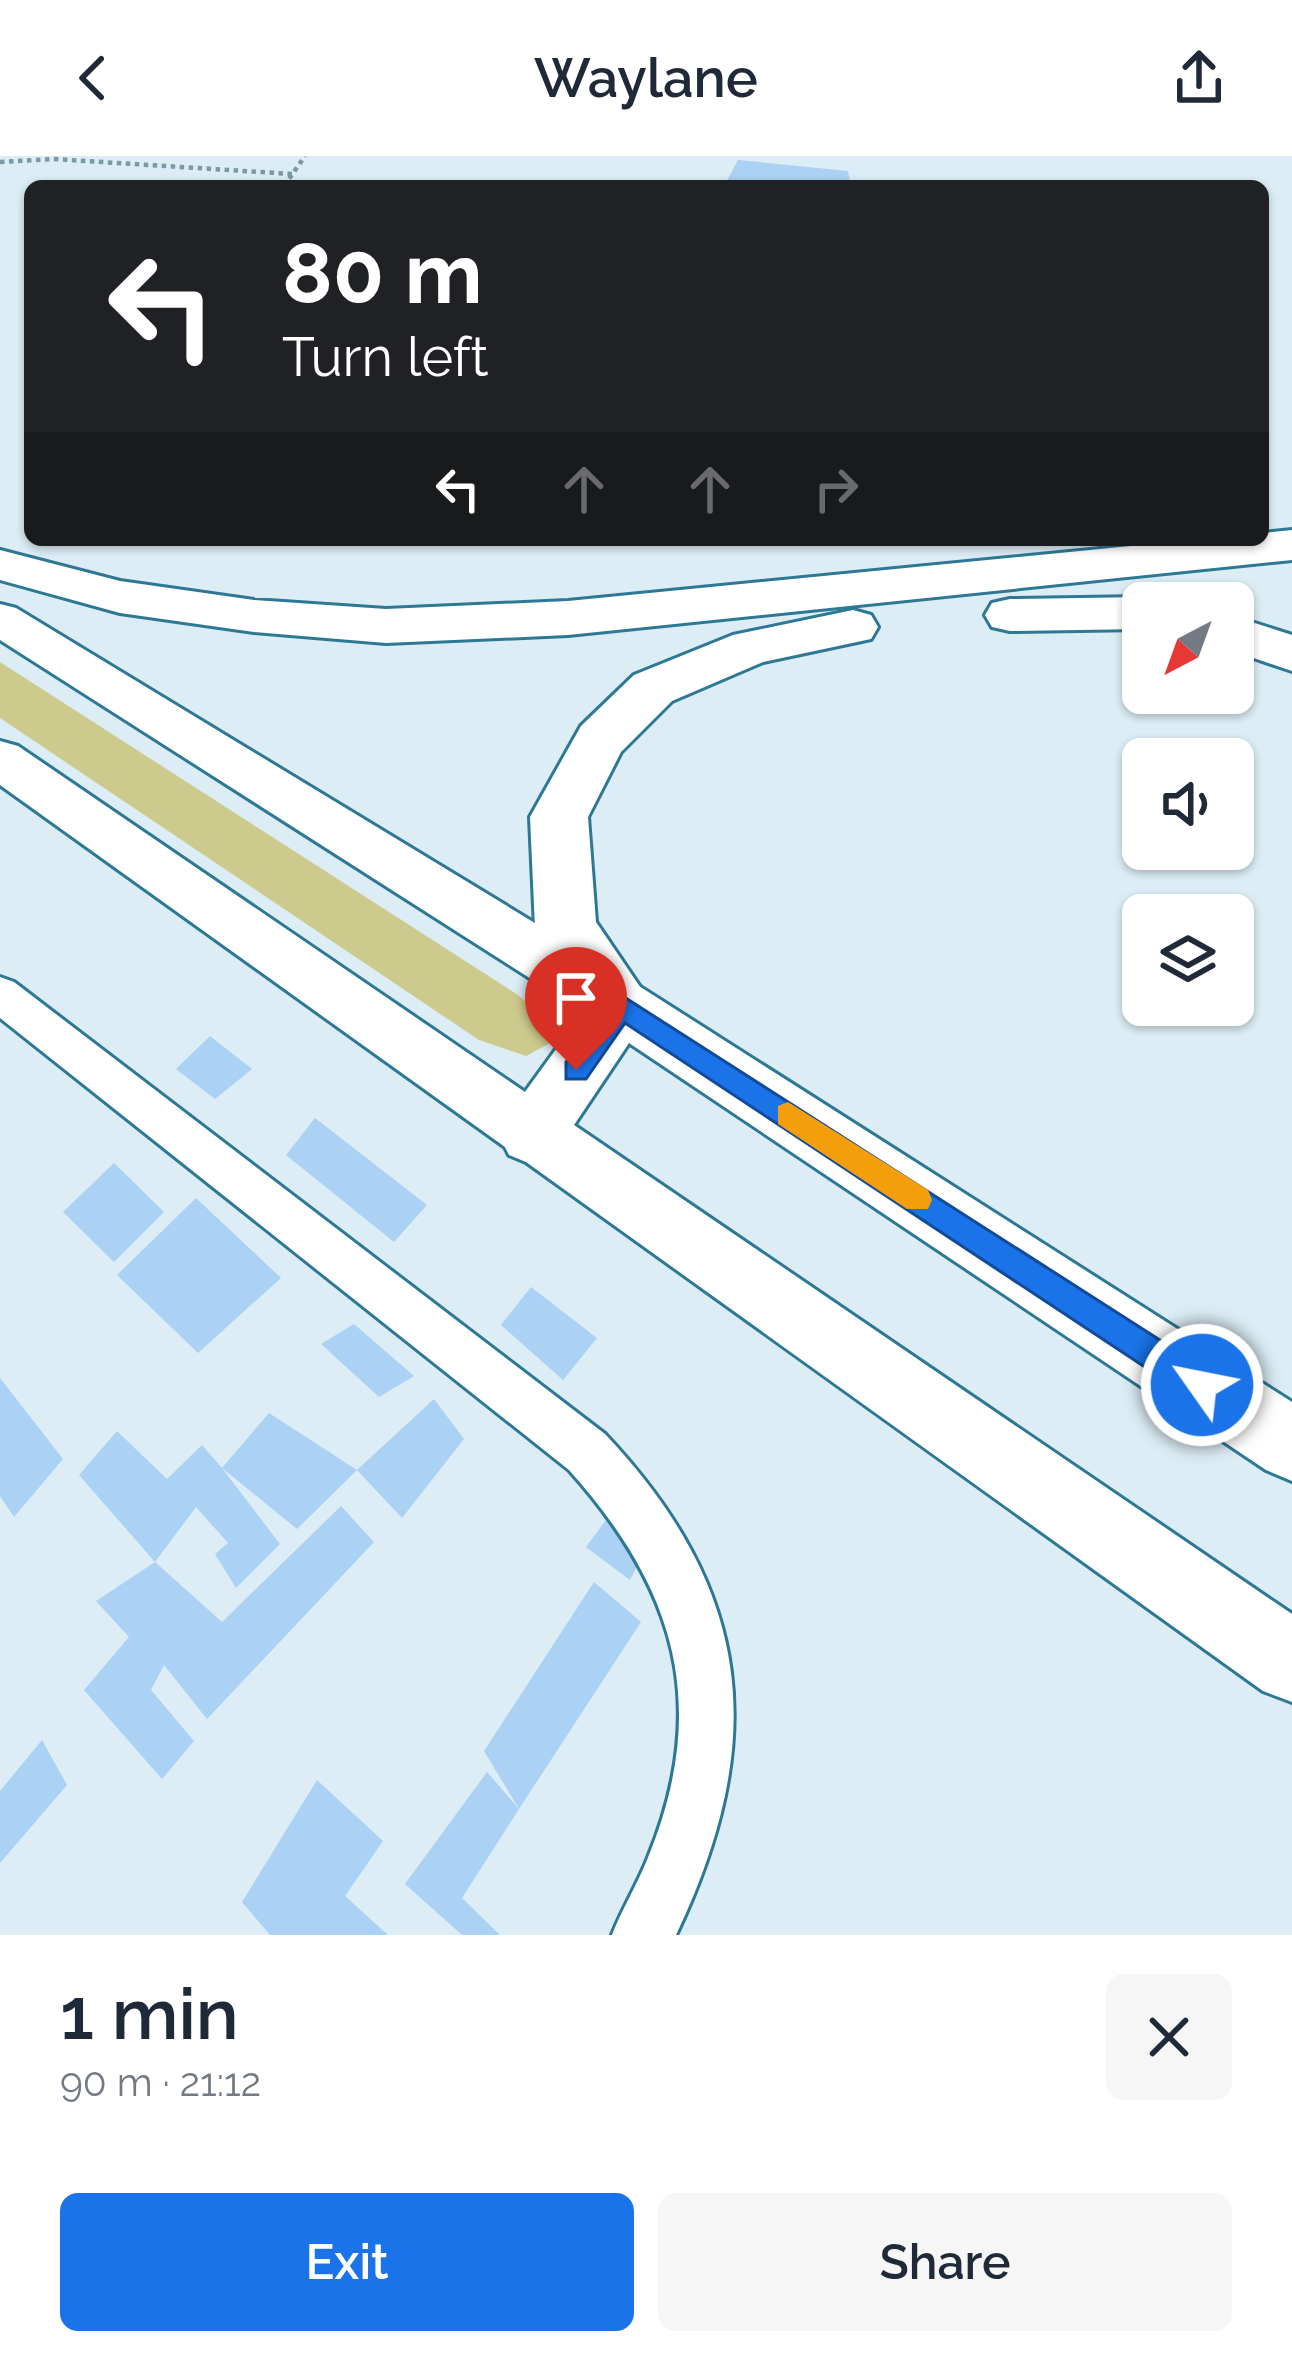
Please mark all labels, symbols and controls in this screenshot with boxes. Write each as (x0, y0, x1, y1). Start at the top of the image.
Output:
icon: back (60, 45, 126, 111)
icon: share (1166, 45, 1232, 111)
text: Waylane (534, 46, 758, 110)
text: 80 m (282, 224, 483, 323)
icon: left (84, 228, 240, 384)
text: Turn left (282, 325, 489, 389)
icon: left (425, 456, 491, 522)
icon: ahead (551, 456, 617, 522)
icon: ahead (677, 456, 743, 522)
icon: right (803, 456, 869, 522)
north arrow (1122, 582, 1254, 714)
map controls (1122, 582, 1254, 1026)
button: sound (1122, 738, 1254, 870)
button: layers (1122, 894, 1254, 1026)
pin (525, 947, 627, 1070)
icon: arrive (543, 965, 609, 1031)
position arrow (1139, 1322, 1265, 1448)
text: 1 min (60, 1971, 239, 2056)
button: close (1106, 1974, 1232, 2100)
text: 90 m · 21:12 (60, 2059, 261, 2105)
button: Exit (60, 2193, 634, 2331)
button: Share (658, 2193, 1232, 2331)

